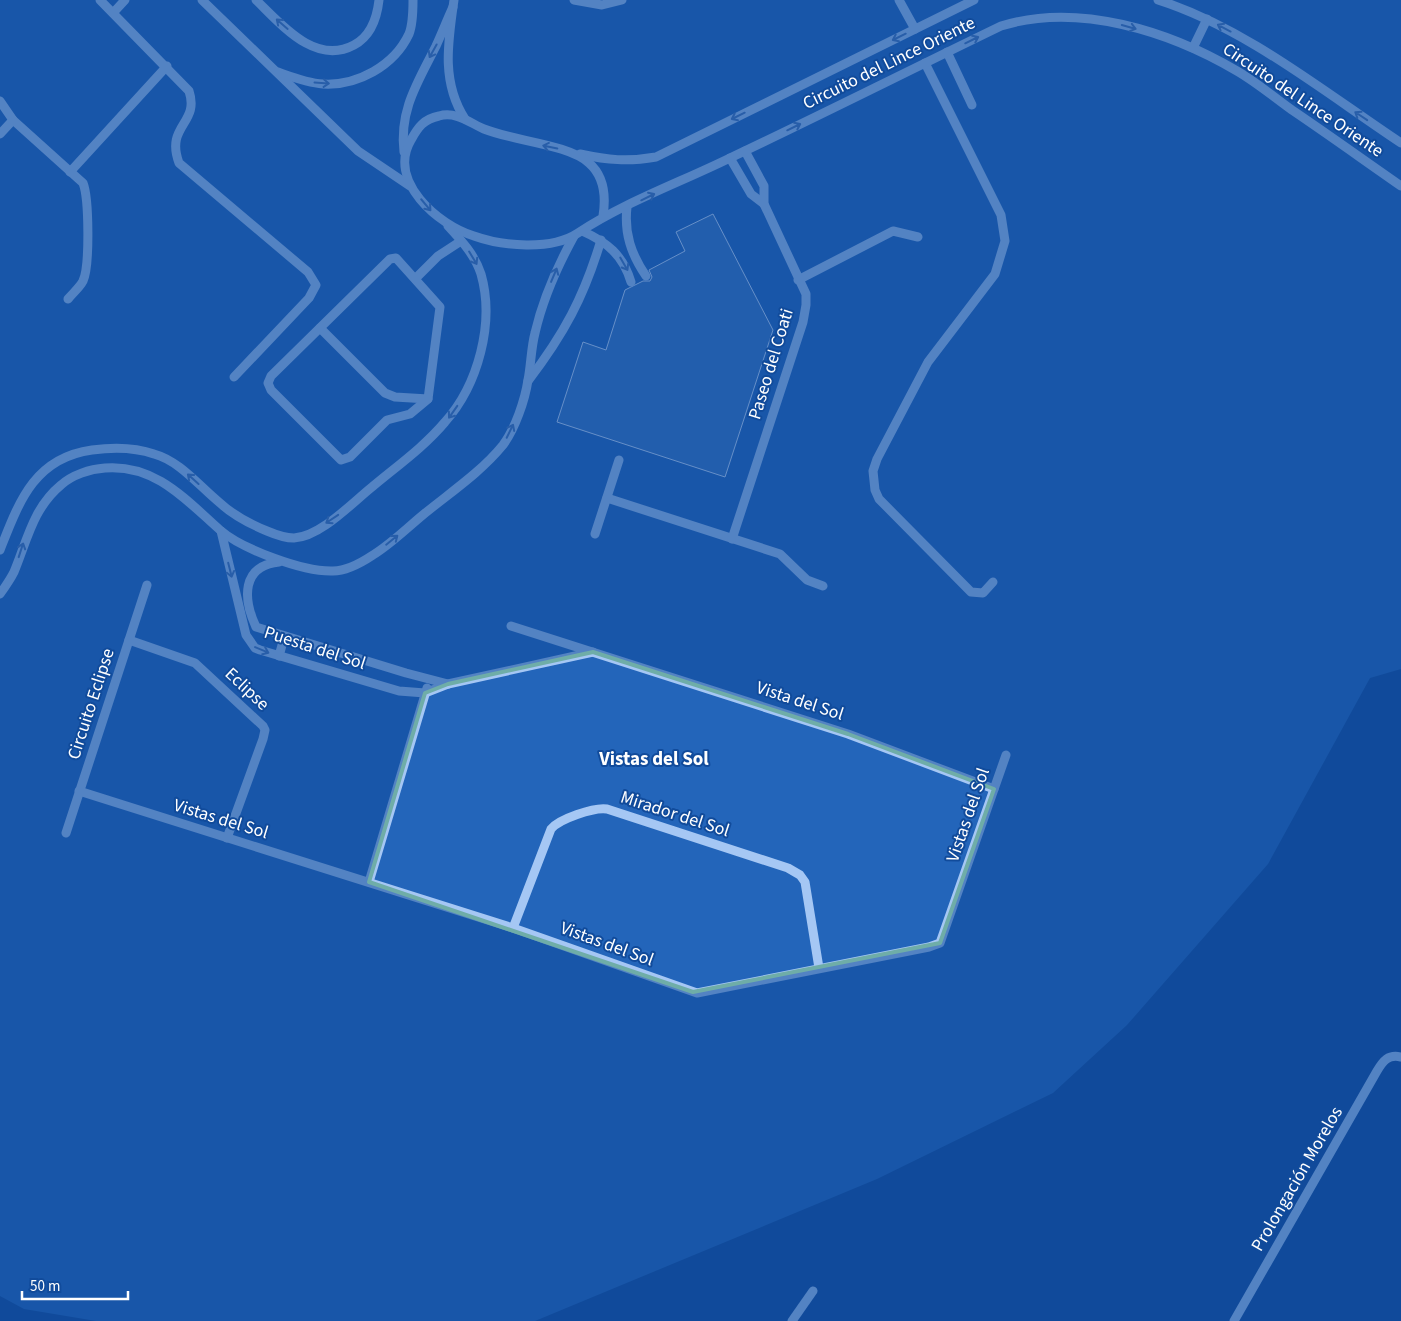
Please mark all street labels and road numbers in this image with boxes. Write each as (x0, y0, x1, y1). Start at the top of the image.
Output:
street label: Circuito del Lince Oriente (799, 10, 979, 116)
street label: Circuito del Lince Oriente (1218, 37, 1388, 163)
street label: Paseo del Coati (742, 306, 800, 422)
street label: Puesta del Sol (261, 620, 369, 676)
street label: Circuito Eclipse (61, 645, 121, 763)
street label: Eclipse (219, 662, 275, 716)
street label: Vista del Sol (753, 675, 847, 727)
street label: Vistas del Sol (940, 765, 996, 865)
street label: Mirador del Sol (617, 785, 733, 843)
street label: Vistas del Sol (171, 793, 271, 845)
street label: Vistas del Sol (557, 916, 657, 972)
street label: Prolongación Morelos (1245, 1102, 1349, 1256)

